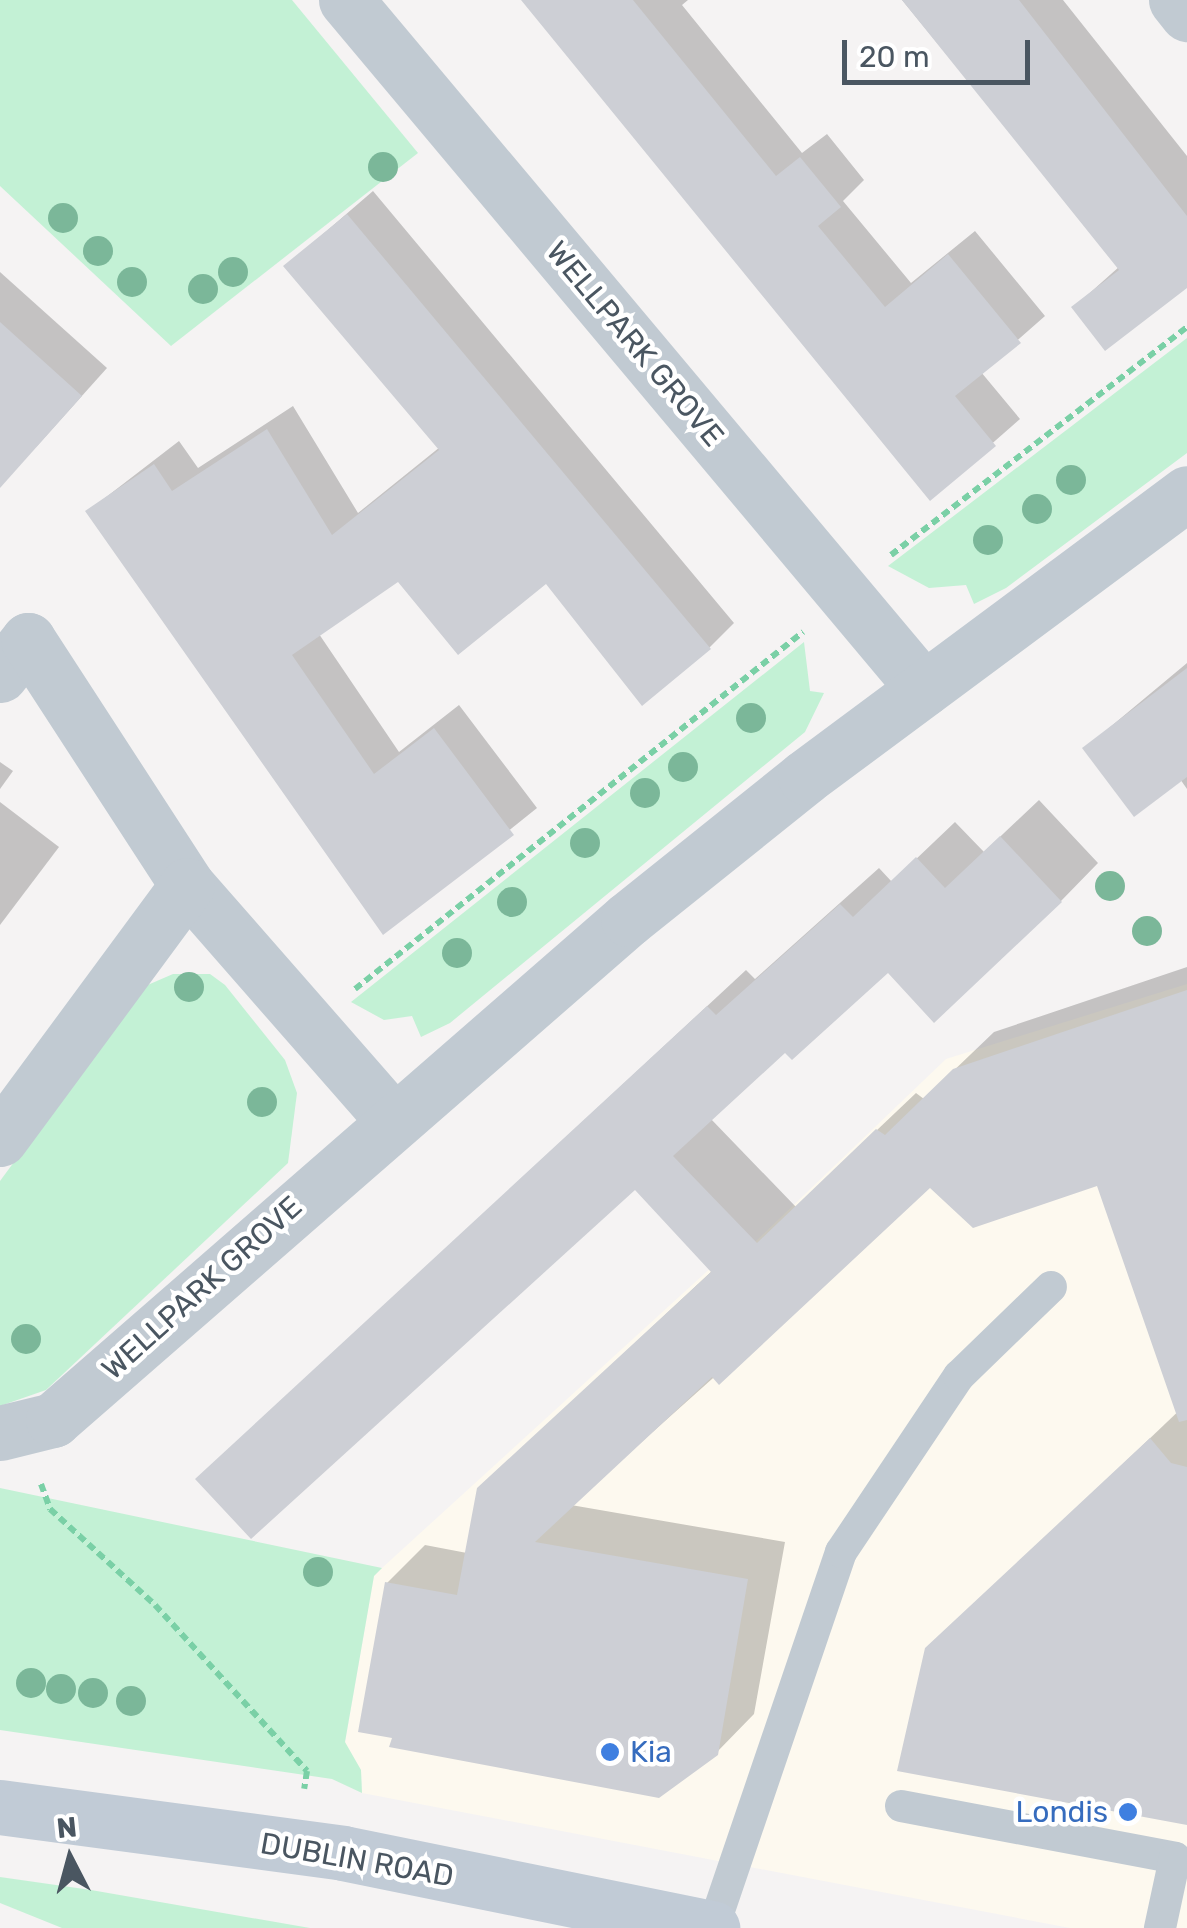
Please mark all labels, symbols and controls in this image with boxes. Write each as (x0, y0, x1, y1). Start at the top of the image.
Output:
scale bar (847, 20, 1034, 82)
text: 20 m (859, 39, 930, 75)
street label: WELLPARK GROVE (539, 234, 731, 454)
street label: WELLPARK GROVE (95, 1189, 309, 1387)
place label: Kia (630, 1734, 672, 1770)
marker: Kia (599, 1741, 621, 1763)
place label: Londis (1016, 1794, 1108, 1830)
marker: Londis (1117, 1801, 1139, 1823)
north arrow (20, 1808, 120, 1908)
text: N (55, 1810, 79, 1845)
street label: DUBLIN ROAD (258, 1825, 456, 1895)

